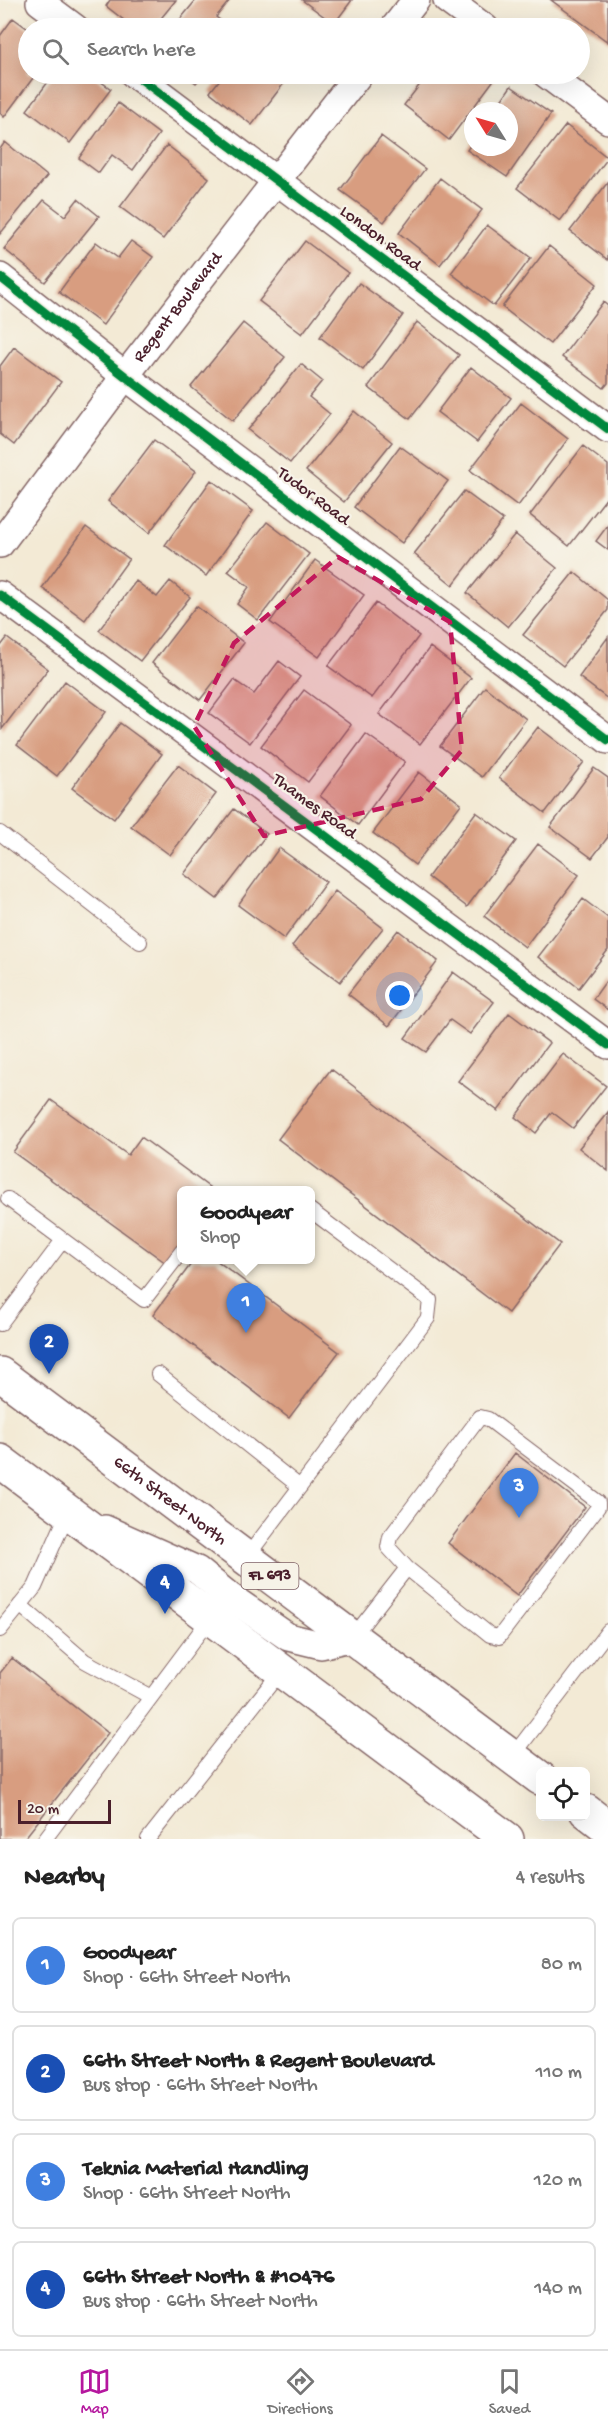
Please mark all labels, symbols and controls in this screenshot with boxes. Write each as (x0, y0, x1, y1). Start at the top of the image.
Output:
search box (18, 18, 590, 84)
icon: search (39, 35, 72, 68)
text: Search here (87, 38, 195, 64)
north arrow (464, 102, 518, 156)
street label: London Road (335, 202, 426, 277)
street label: Regent Boulevard (129, 247, 228, 367)
street label: Tudor Road (272, 462, 355, 532)
street label: Thames Road (267, 769, 361, 845)
your location (385, 981, 414, 1010)
popup (177, 1186, 315, 1264)
text: Goodyear (200, 1201, 292, 1227)
text: Shop (200, 1227, 240, 1250)
pin: 1 (226, 1284, 266, 1333)
pin: 2 (29, 1324, 68, 1374)
street label: 66th Street North (109, 1452, 231, 1550)
pin: 3 (500, 1468, 538, 1518)
road number: FL 693 (242, 1563, 298, 1589)
pin: 4 (146, 1564, 184, 1614)
map controls (536, 1767, 590, 1821)
button: locate (536, 1767, 590, 1821)
scale bar (18, 1797, 111, 1824)
text: 20 m (27, 1801, 59, 1820)
text: Nearby (24, 1863, 105, 1894)
text: 4 results (516, 1867, 584, 1890)
text: Goodyear (83, 1941, 175, 1967)
text: 1 (41, 1954, 50, 1977)
text: 80 m (541, 1954, 582, 1977)
text: Shop · 66th Street North (83, 1967, 290, 1990)
text: 66th Street North & Regent Boulevard (83, 2049, 433, 2075)
text: 2 (41, 2062, 50, 2085)
text: 110 m (536, 2062, 582, 2085)
text: Bus stop · 66th Street North (83, 2075, 318, 2098)
text: Teknia Material Handling (83, 2157, 309, 2183)
text: 3 (40, 2170, 51, 2193)
text: 120 m (534, 2170, 582, 2193)
text: Shop · 66th Street North (83, 2183, 290, 2206)
text: 66th Street North & #10476 (83, 2265, 334, 2291)
text: 4 (41, 2278, 50, 2301)
text: 140 m (534, 2278, 582, 2301)
text: Bus stop · 66th Street North (83, 2291, 318, 2314)
tab: Map (78, 2365, 111, 2420)
tab: Directions (267, 2365, 333, 2420)
tab: Saved (489, 2365, 530, 2420)

